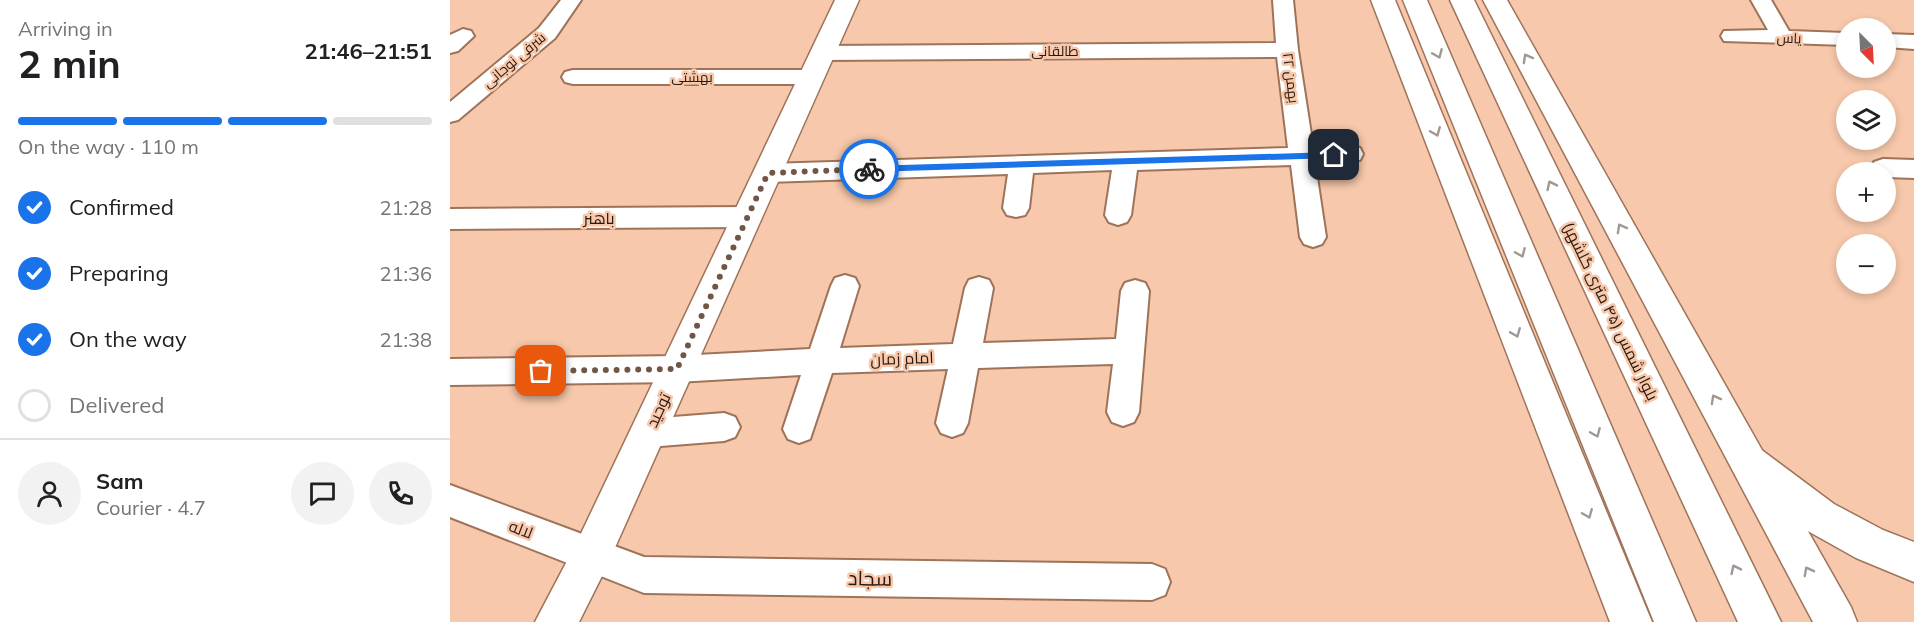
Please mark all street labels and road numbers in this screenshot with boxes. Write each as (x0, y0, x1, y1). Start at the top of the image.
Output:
street label: شرفی نوجانی (479, 28, 549, 92)
street label: یاس (1776, 29, 1802, 47)
street label: طالقانی (1031, 42, 1079, 60)
street label: ۲۲ بهمن (1279, 52, 1303, 104)
street label: بهشتی (671, 68, 713, 86)
street label: باهنر (582, 208, 615, 228)
street label: بلوار شمس (۴۵ متری گلشهر) (1558, 218, 1663, 404)
street label: امام زمان (870, 347, 934, 371)
street label: توحید (641, 389, 675, 430)
street label: لاله (506, 515, 536, 543)
street label: سجاد (848, 565, 892, 591)

